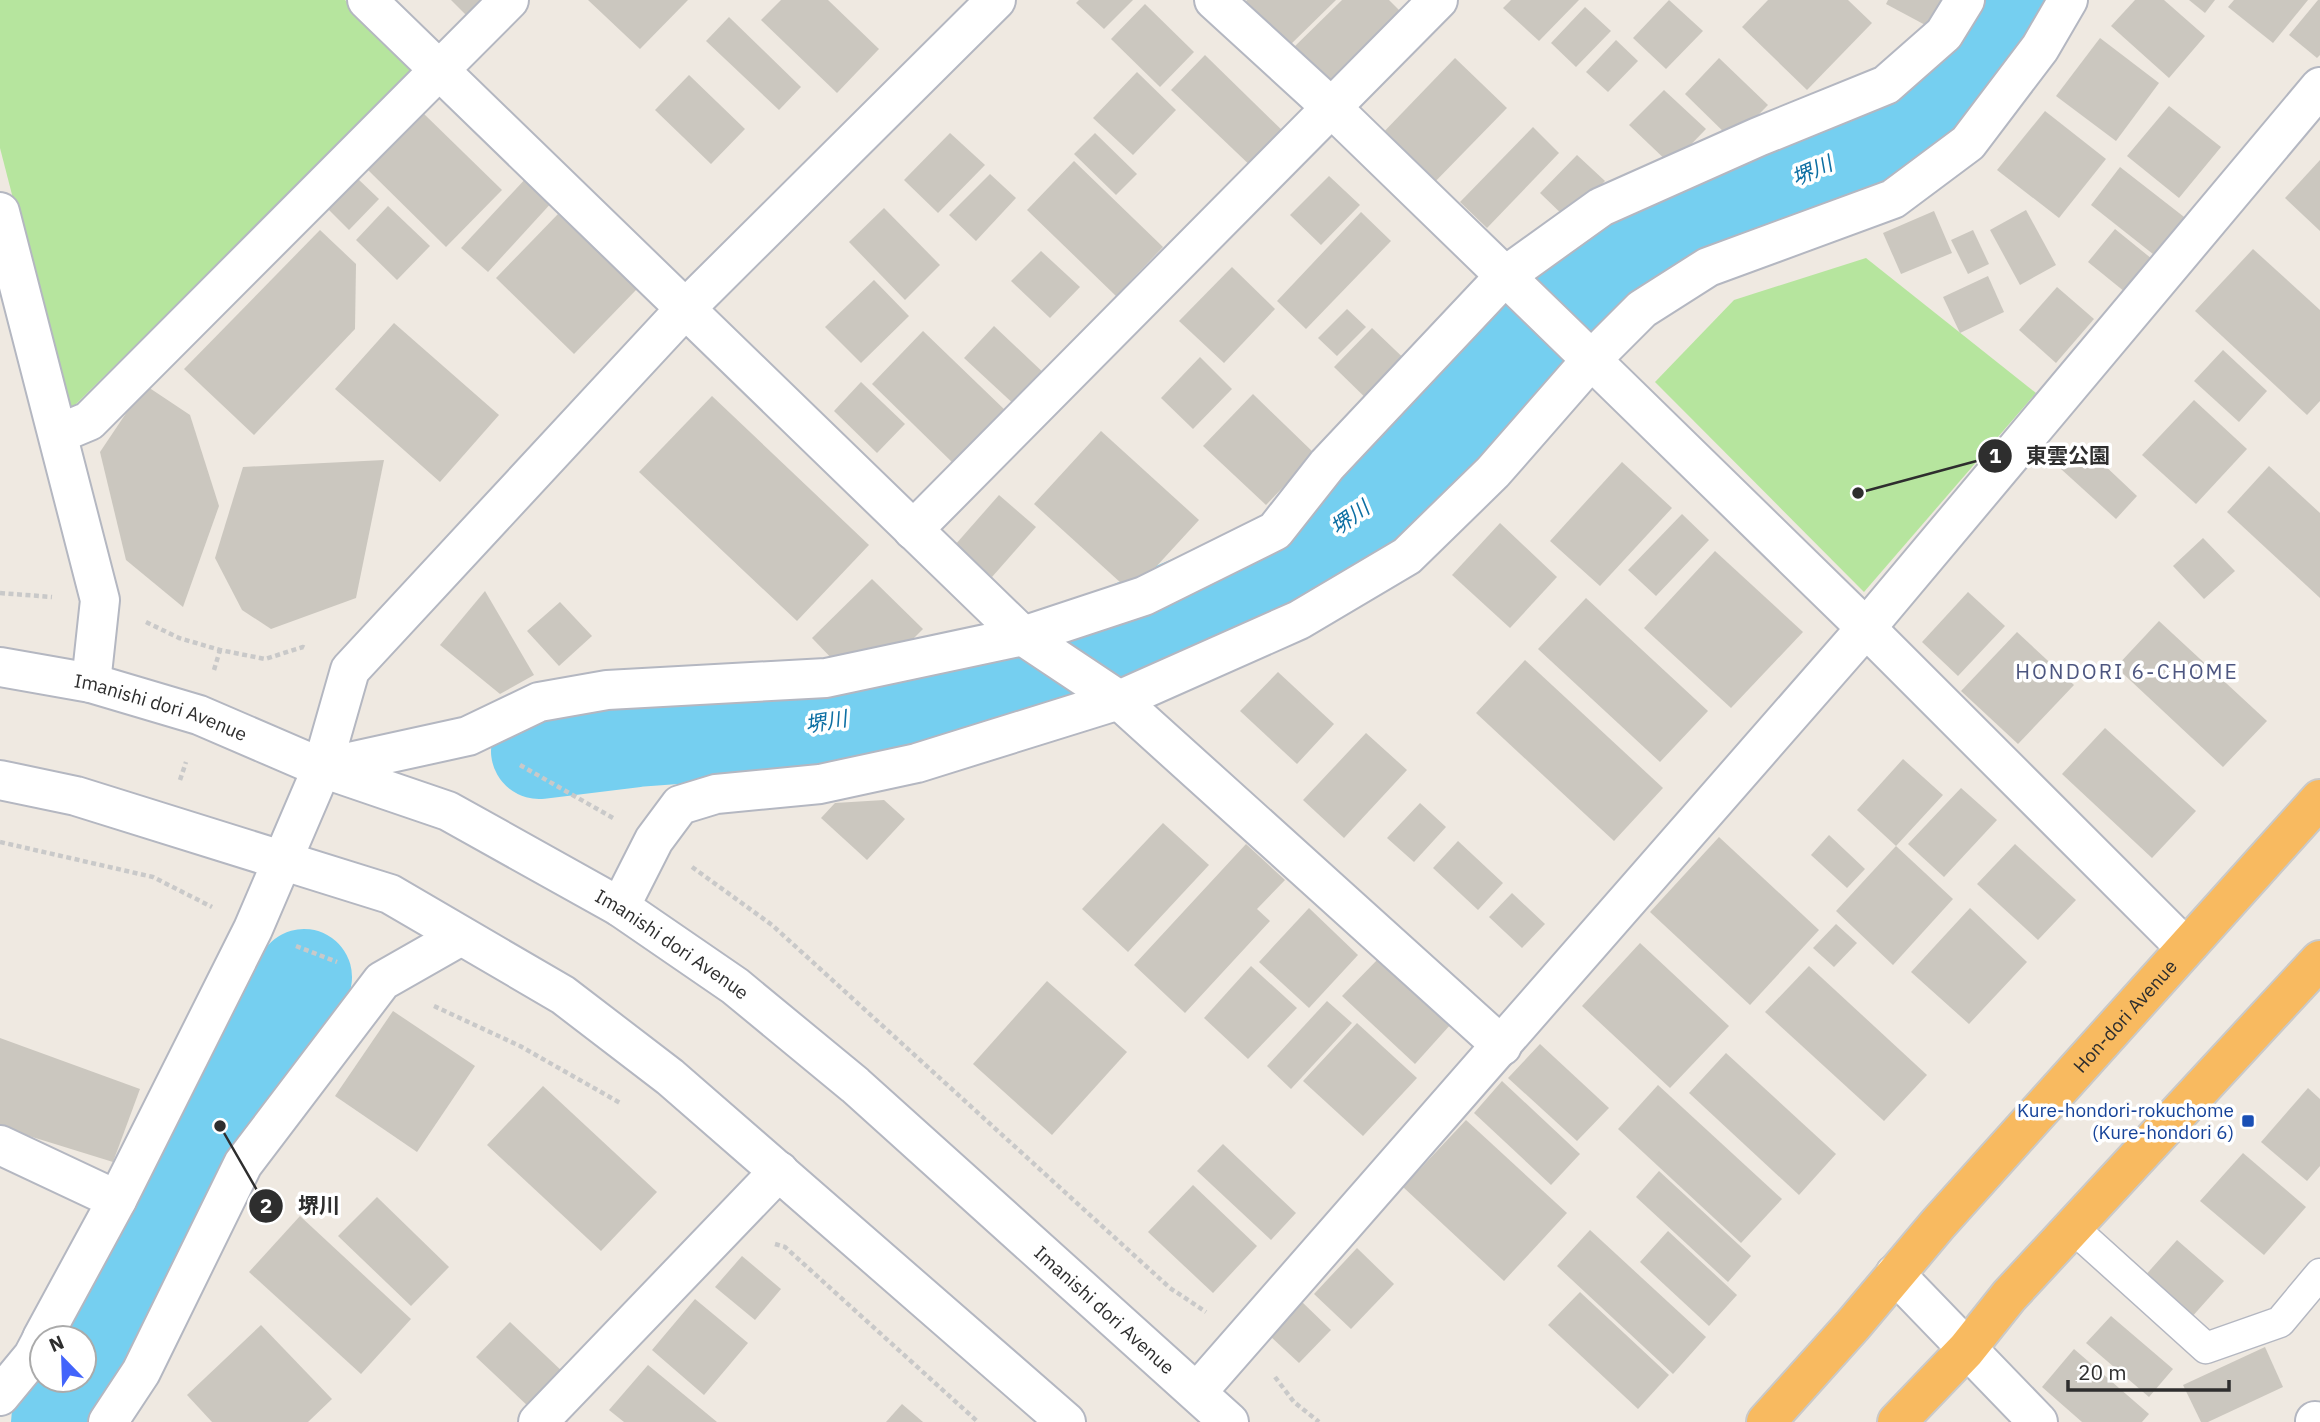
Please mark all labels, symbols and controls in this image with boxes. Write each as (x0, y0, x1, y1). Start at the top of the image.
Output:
water label: 堺川 (1787, 148, 1838, 191)
callout: 東雲公園 (1977, 435, 2124, 477)
text: 1 (1989, 441, 2002, 469)
text: 東雲公園 (2026, 441, 2110, 469)
water label: 堺川 (1324, 492, 1376, 541)
district label: HONDORI 6-CHOME (2015, 657, 2239, 685)
street label: Imanishi dori Avenue (72, 668, 251, 746)
water label: 堺川 (803, 703, 851, 738)
street label: Imanishi dori Avenue (591, 884, 754, 1005)
street label: Hon-dori Avenue (2068, 954, 2182, 1078)
place label: Kure-hondori-rokuchome (Kure-hondori 6) (2017, 1098, 2234, 1144)
marker: Kure-hondori-rokuchome (Kure-hondori 6) (2240, 1113, 2256, 1129)
callout: 堺川 (249, 1185, 354, 1227)
text: 2 (260, 1191, 272, 1219)
text: 堺川 (298, 1191, 340, 1219)
street label: Imanishi dori Avenue (1029, 1240, 1180, 1379)
north arrow (28, 1324, 98, 1394)
text: N (45, 1330, 67, 1357)
scale bar (2068, 1348, 2229, 1392)
text: 20 m (2078, 1358, 2127, 1386)

